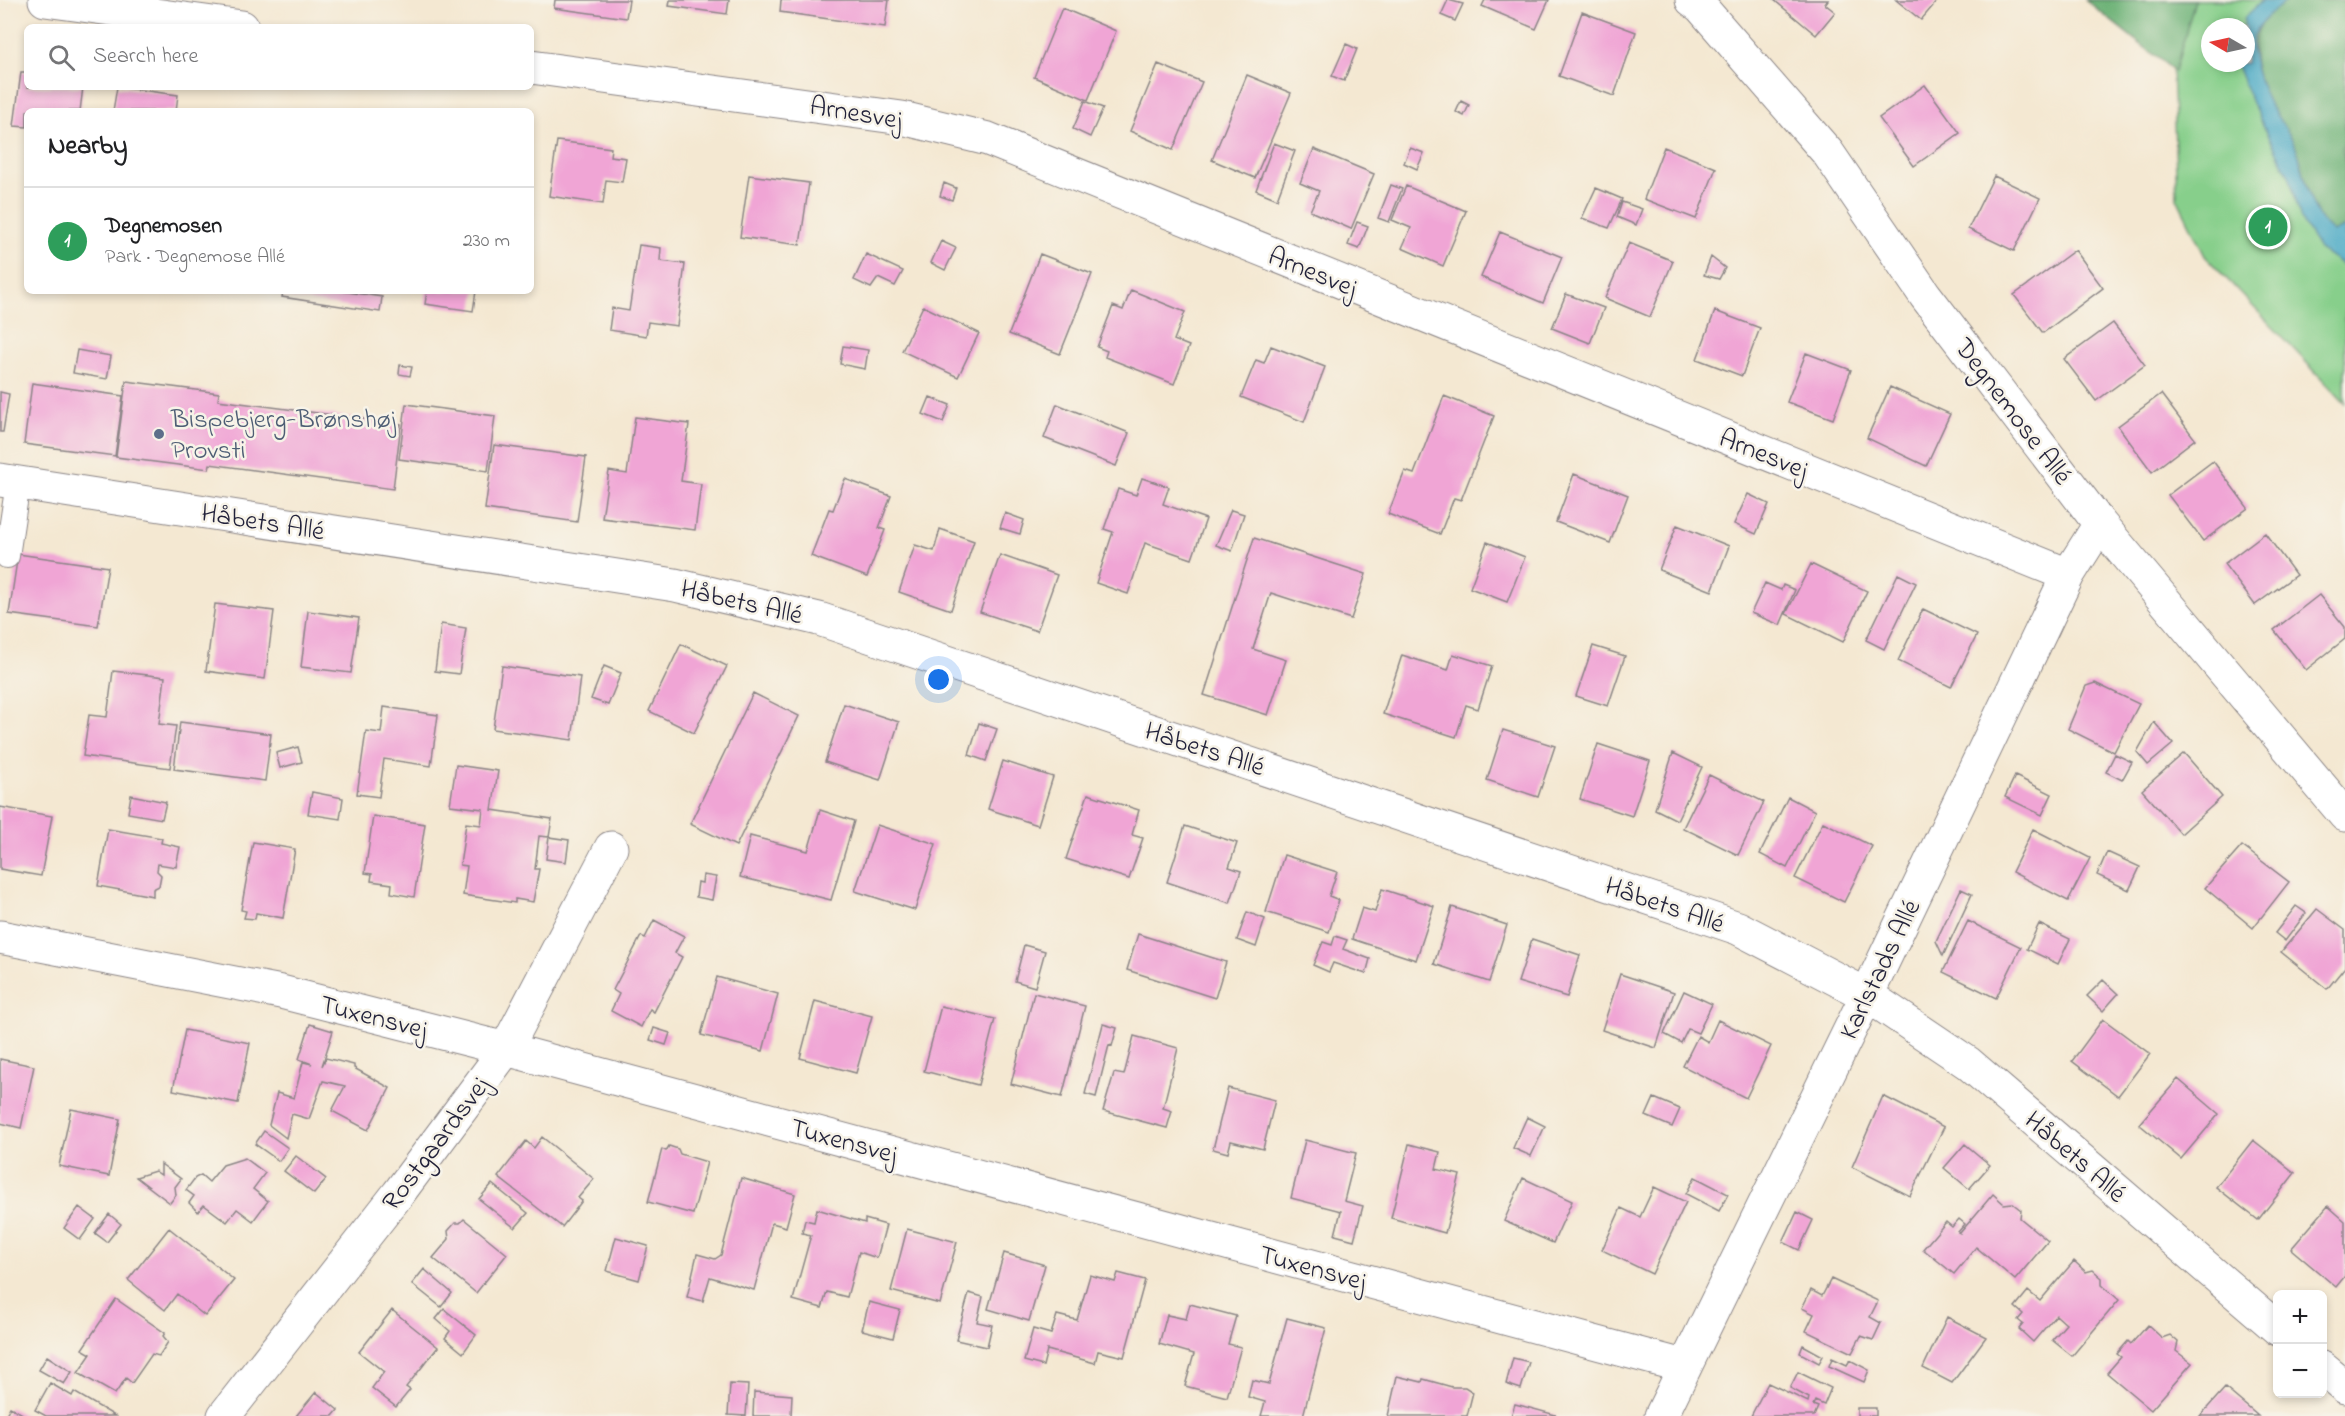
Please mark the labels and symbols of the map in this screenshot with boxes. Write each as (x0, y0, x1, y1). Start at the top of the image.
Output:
north arrow (2201, 18, 2255, 72)
street label: Arnesvej (807, 88, 905, 141)
pin: 1 (2248, 204, 2288, 250)
street label: Arnesvej (1262, 238, 1363, 309)
street label: Degnemose Allé (1943, 330, 2081, 495)
place label: Bispebjerg-Brønshøj Provsti (170, 401, 396, 471)
street label: Arnesvej (1713, 420, 1814, 491)
marker: Bispebjerg-Brønshøj Provsti (152, 427, 166, 441)
street label: Håbets Allé (198, 495, 328, 553)
street label: Håbets Allé (677, 570, 807, 637)
your location (924, 665, 953, 694)
street label: Håbets Allé (1139, 713, 1270, 788)
street label: Håbets Allé (1599, 868, 1730, 945)
street label: Karlstads Allé (1831, 893, 1932, 1047)
street label: Tuxensvej (316, 986, 432, 1051)
street label: Rostgaardsvej (374, 1069, 501, 1220)
street label: Håbets Allé (2015, 1102, 2135, 1214)
street label: Tuxensvej (786, 1109, 902, 1176)
street label: Tuxensvej (1255, 1236, 1371, 1303)

